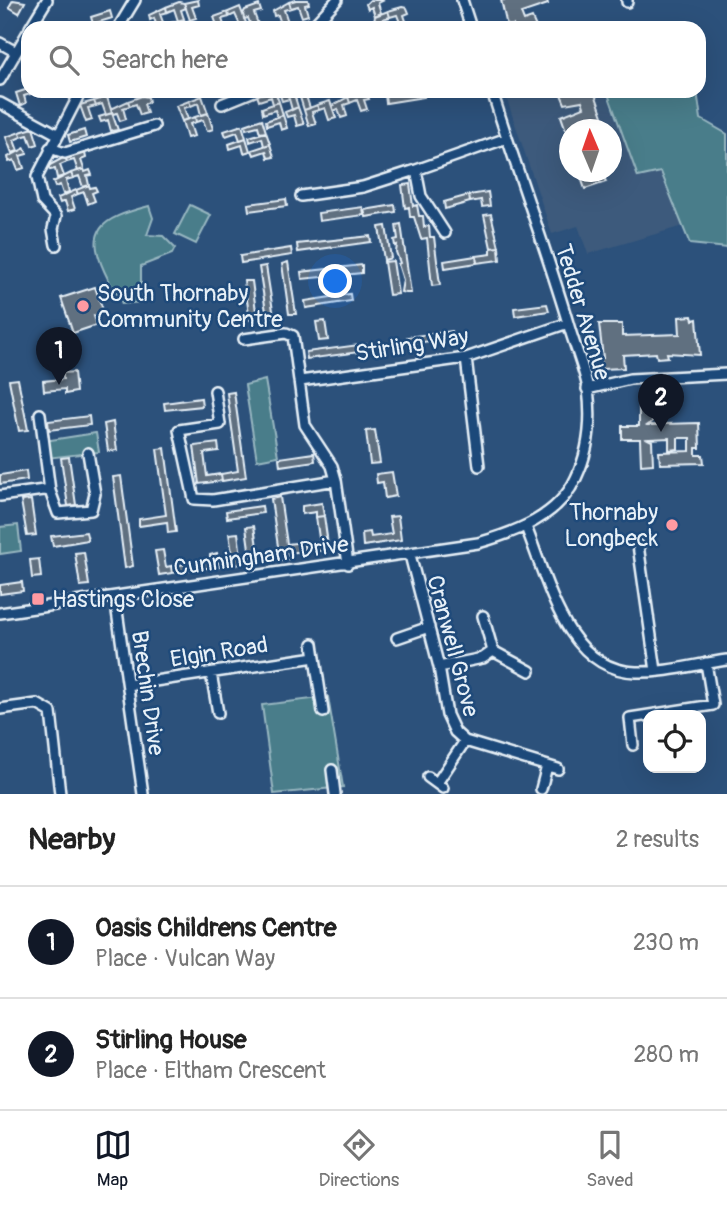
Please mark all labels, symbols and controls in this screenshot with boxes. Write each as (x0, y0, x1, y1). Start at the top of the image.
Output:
search box (21, 21, 706, 98)
icon: search (45, 41, 83, 79)
text: Search here (101, 44, 228, 76)
north arrow (559, 119, 622, 182)
street label: Tedder Avenue (549, 240, 618, 384)
your location (318, 264, 352, 298)
place label: South Thornaby Community Centre (97, 279, 283, 334)
marker: South Thornaby Community Centre (75, 298, 91, 314)
street label: Stirling Way (353, 322, 471, 368)
pin: 1 (36, 327, 82, 385)
pin: 2 (638, 374, 684, 432)
place label: Thornaby Longbeck (564, 498, 658, 553)
marker: Thornaby Longbeck (664, 517, 680, 533)
street label: Cunningham Drive (172, 529, 351, 583)
street label: Cranwell Grove (420, 572, 486, 721)
place label: Hastings Close (52, 585, 195, 614)
marker: Hastings Close (30, 591, 46, 607)
street label: Brechin Drive (125, 629, 171, 758)
street label: Elgin Road (168, 630, 270, 674)
map controls (643, 710, 706, 773)
button: locate (643, 710, 706, 773)
text: Nearby (28, 821, 115, 858)
text: 2 results (616, 825, 699, 854)
text: Oasis Childrens Centre (95, 912, 337, 944)
text: 1 (47, 928, 56, 957)
text: 230 m (633, 928, 699, 957)
text: Place · Vulcan Way (95, 944, 275, 973)
text: Stirling House (95, 1024, 246, 1056)
text: 2 (45, 1040, 57, 1069)
text: 280 m (633, 1040, 699, 1069)
text: Place · Eltham Crescent (95, 1056, 326, 1085)
tab: Map (94, 1126, 132, 1192)
tab: Directions (319, 1126, 399, 1192)
tab: Saved (586, 1126, 633, 1192)

